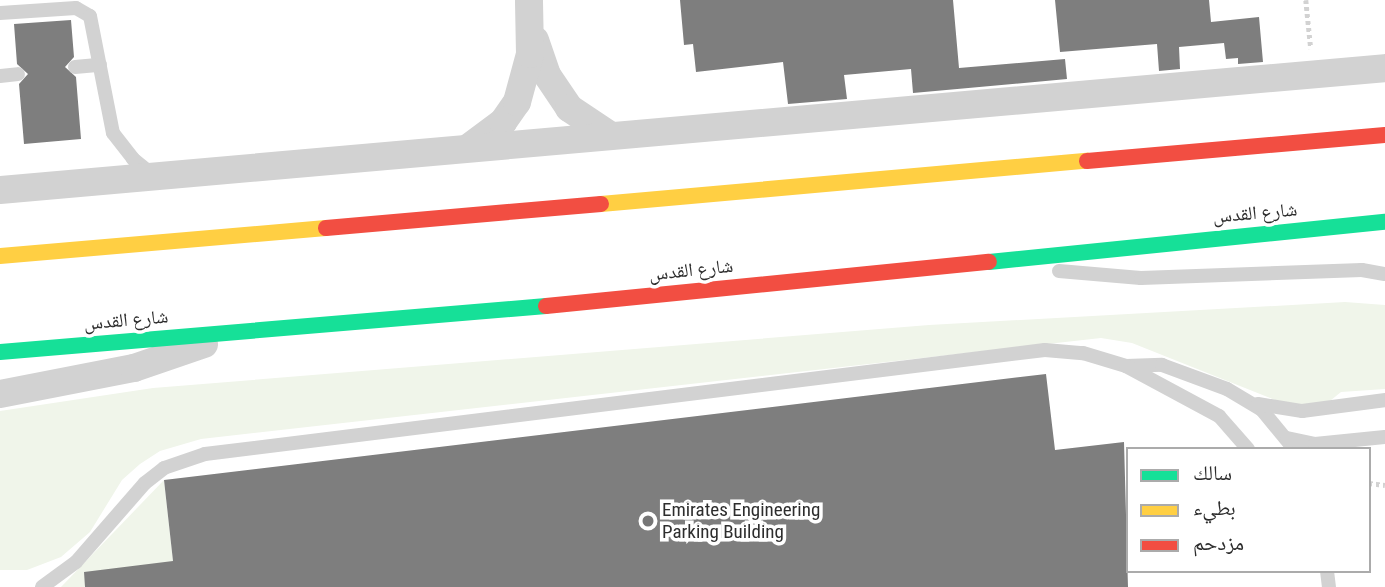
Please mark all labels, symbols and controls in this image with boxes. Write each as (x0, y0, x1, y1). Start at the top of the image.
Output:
street label: شارع القدس (1212, 198, 1298, 228)
street label: شارع القدس (648, 254, 734, 286)
street label: شارع القدس (83, 305, 169, 335)
legend (1126, 447, 1371, 573)
text: سالك (1193, 461, 1232, 485)
text: بطيء (1193, 496, 1236, 520)
place label: Emirates Engineering Parking Building (662, 499, 820, 543)
marker: Emirates Engineering Parking Building (640, 513, 656, 529)
text: مزدحم (1193, 531, 1244, 555)

